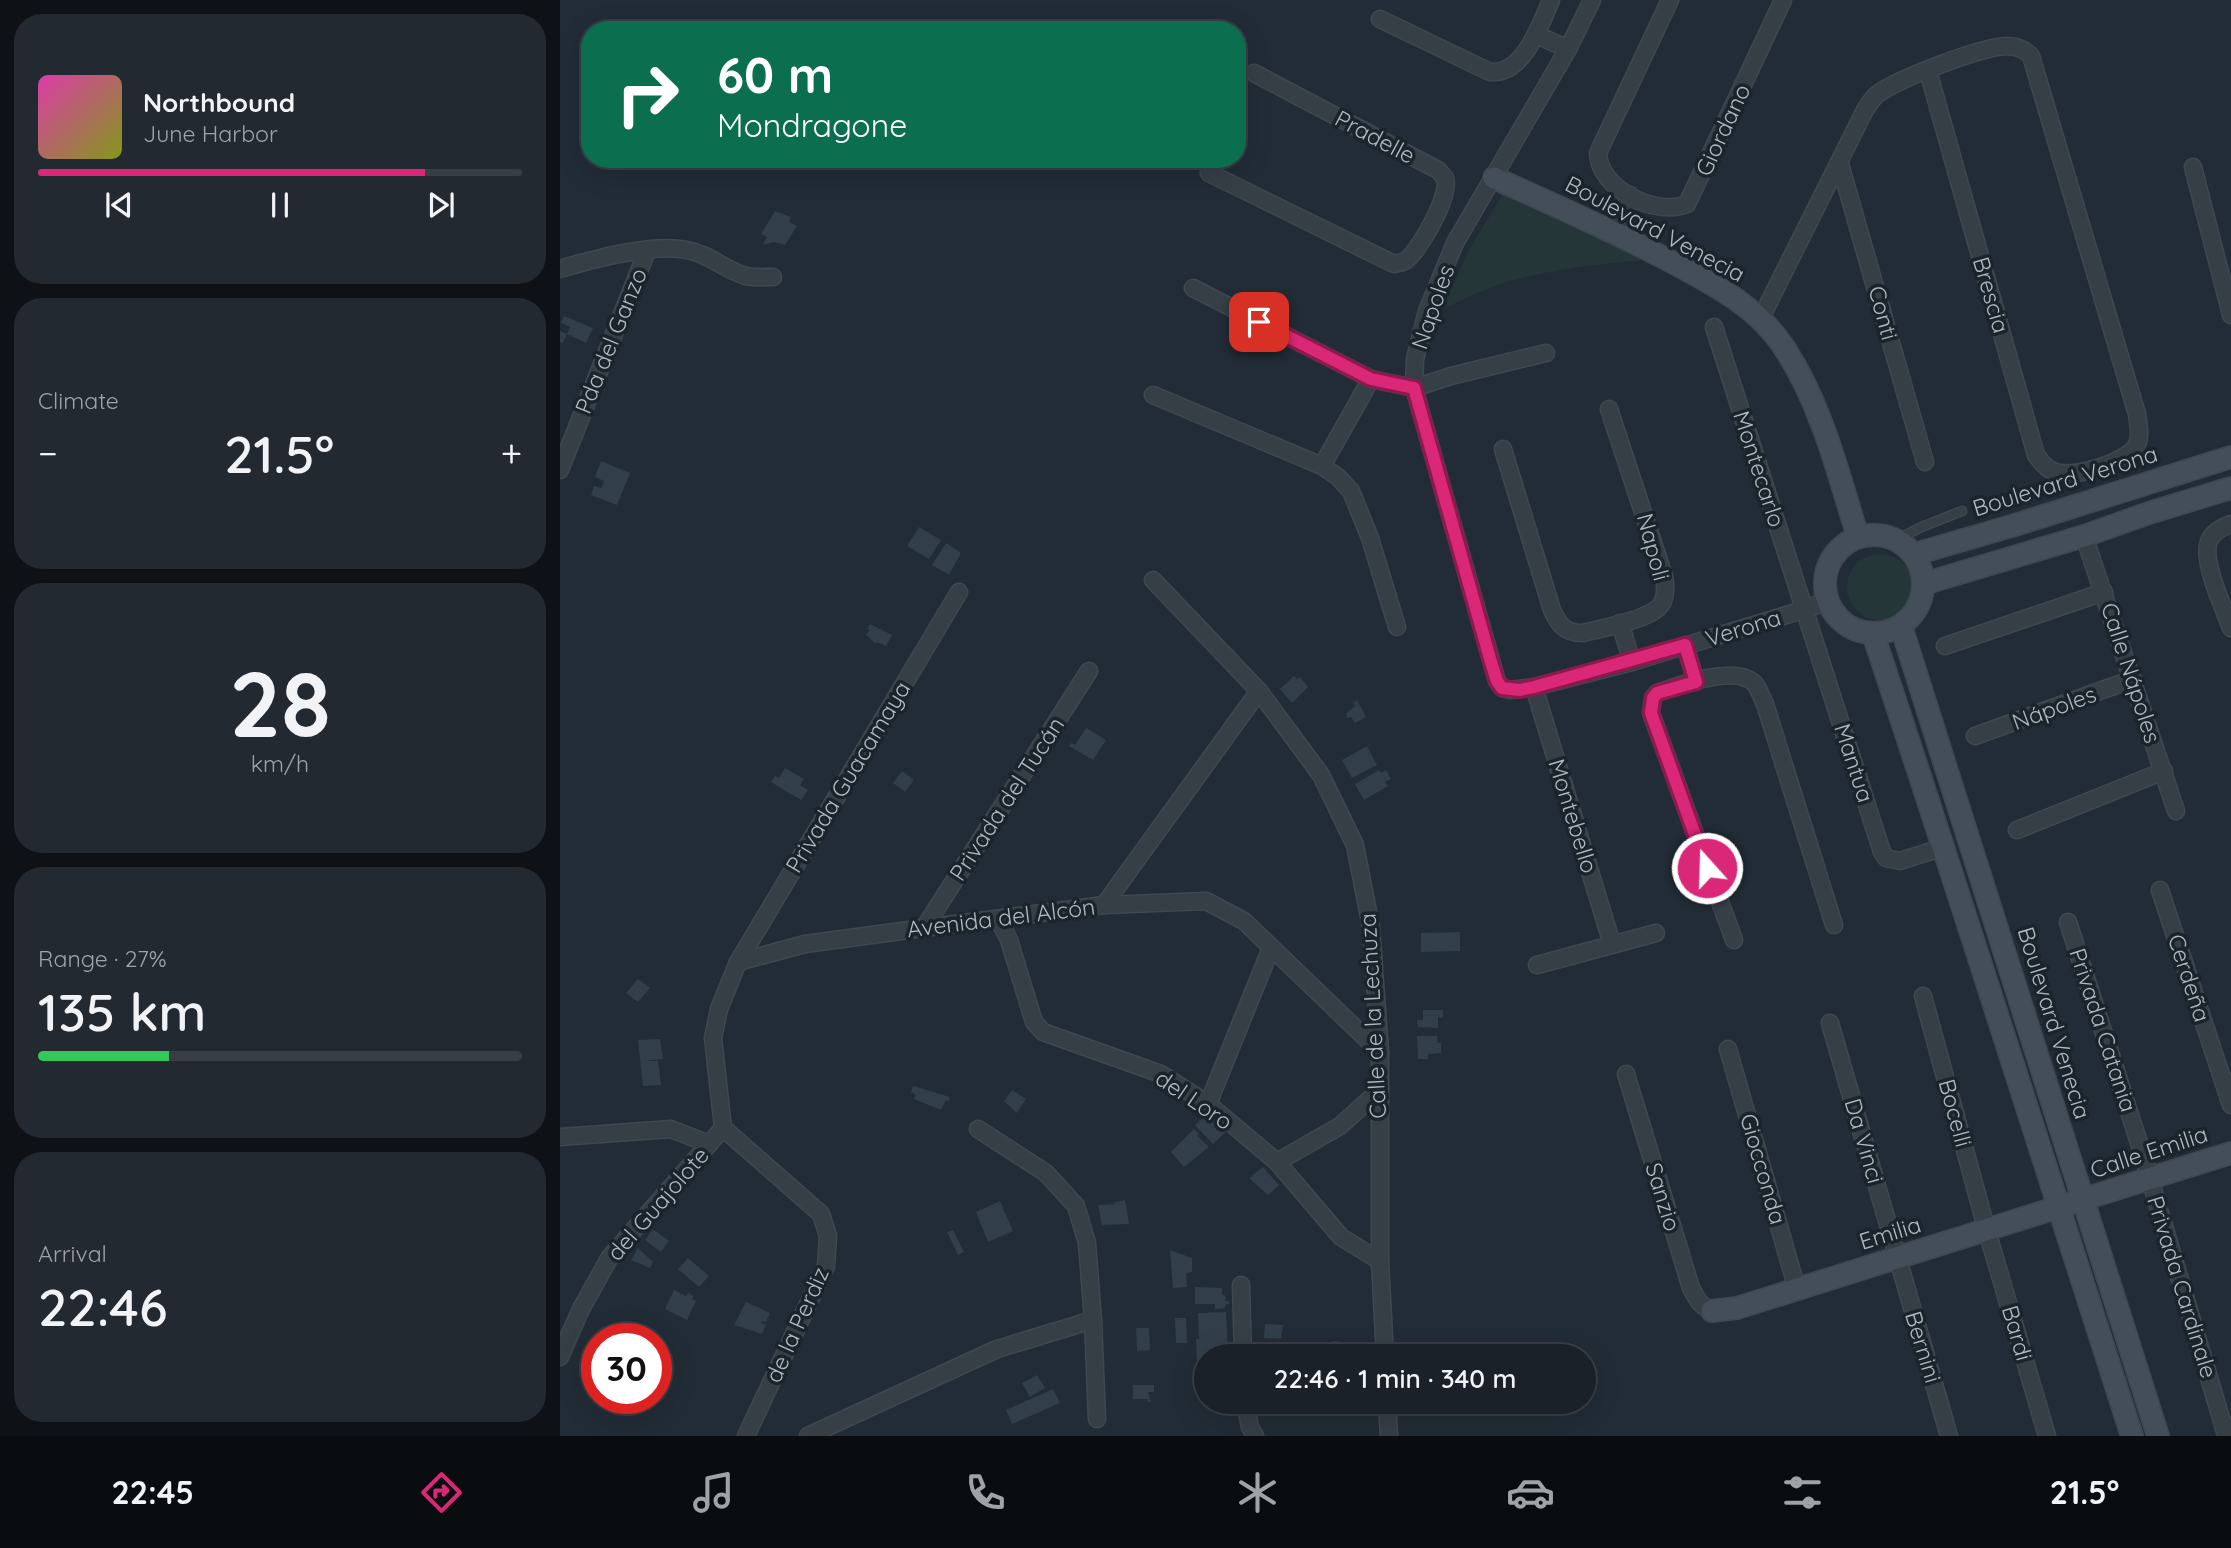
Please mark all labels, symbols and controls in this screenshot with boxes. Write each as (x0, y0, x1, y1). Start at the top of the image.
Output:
text: 60 m (717, 44, 833, 105)
icon: right (602, 49, 693, 140)
street label: Giordano (1689, 79, 1756, 180)
text: Northbound (143, 86, 295, 119)
street label: Pradelle (1330, 103, 1420, 170)
text: Mondragone (717, 105, 907, 145)
text: June Harbor (143, 119, 278, 148)
street label: Boulevard Venecia (1560, 169, 1750, 288)
icon: previous (100, 186, 138, 224)
icon: pause (261, 186, 299, 224)
icon: next (422, 186, 460, 224)
street label: Brescia (1967, 253, 2016, 336)
street label: Napoles (1405, 261, 1460, 353)
street label: Pda del Ganzo (568, 264, 653, 418)
street label: Conti (1862, 283, 1905, 343)
pin (1229, 292, 1289, 352)
icon: arrive (1240, 303, 1278, 341)
text: Climate (38, 386, 119, 415)
street label: Montecarlo (1727, 407, 1792, 531)
text: 21.5° (224, 421, 334, 486)
text: − (38, 429, 58, 477)
text: + (501, 429, 522, 477)
street label: Boulevard Verona (1969, 439, 2161, 522)
street label: Napoli (1631, 510, 1676, 584)
street label: Calle Nápoles (2095, 599, 2168, 747)
street label: Verona (1702, 602, 1784, 653)
text: 28 (229, 646, 331, 760)
street label: Privada Guacamaya (779, 676, 916, 878)
street label: Nápoles (2008, 679, 2100, 736)
street label: Privada del Tucán (943, 711, 1070, 886)
street label: Mantua (1828, 720, 1881, 806)
text: km/h (251, 749, 309, 778)
street label: Montebello (1542, 755, 1605, 877)
position arrow (1670, 831, 1744, 905)
street label: Avenida del Alcón (905, 892, 1097, 943)
street label: Calle de la Lechuza (1353, 913, 1392, 1119)
street label: Boulevard Venecia (2011, 923, 2097, 1122)
street label: Cerdeña (2162, 930, 2217, 1025)
text: Range · 27% (38, 944, 167, 973)
street label: Privada Catania (2063, 944, 2144, 1115)
text: 135 km (38, 979, 206, 1044)
street label: del Loro (1150, 1063, 1238, 1136)
street label: Bocelli (1933, 1076, 1978, 1150)
street label: Da Vinci (1839, 1095, 1890, 1187)
street label: Giocconda (1734, 1110, 1793, 1228)
street label: Calle Emilia (2086, 1119, 2211, 1184)
street label: del Guajolote (600, 1141, 715, 1266)
street label: Sanzio (1639, 1159, 1688, 1235)
street label: Privada Cardinale (2141, 1192, 2224, 1382)
street label: Emilia (1855, 1209, 1924, 1256)
text: Arrival (38, 1239, 107, 1268)
street label: de la Perdiz (758, 1263, 835, 1387)
text: 22:46 (38, 1274, 167, 1339)
street label: Bardi (1996, 1302, 2039, 1364)
street label: Bernini (1899, 1308, 1948, 1386)
speed limit sign: 30 (581, 1323, 672, 1414)
text: 22:46 · 1 min · 340 m (1274, 1362, 1516, 1395)
icon: directions (417, 1468, 466, 1517)
icon: music (689, 1468, 738, 1517)
icon: phone (961, 1468, 1010, 1517)
icon: climate (1233, 1468, 1282, 1517)
icon: car (1506, 1468, 1555, 1517)
icon: filters (1778, 1468, 1827, 1517)
text: 22:45 (112, 1472, 194, 1512)
text: 21.5° (2050, 1472, 2119, 1512)

